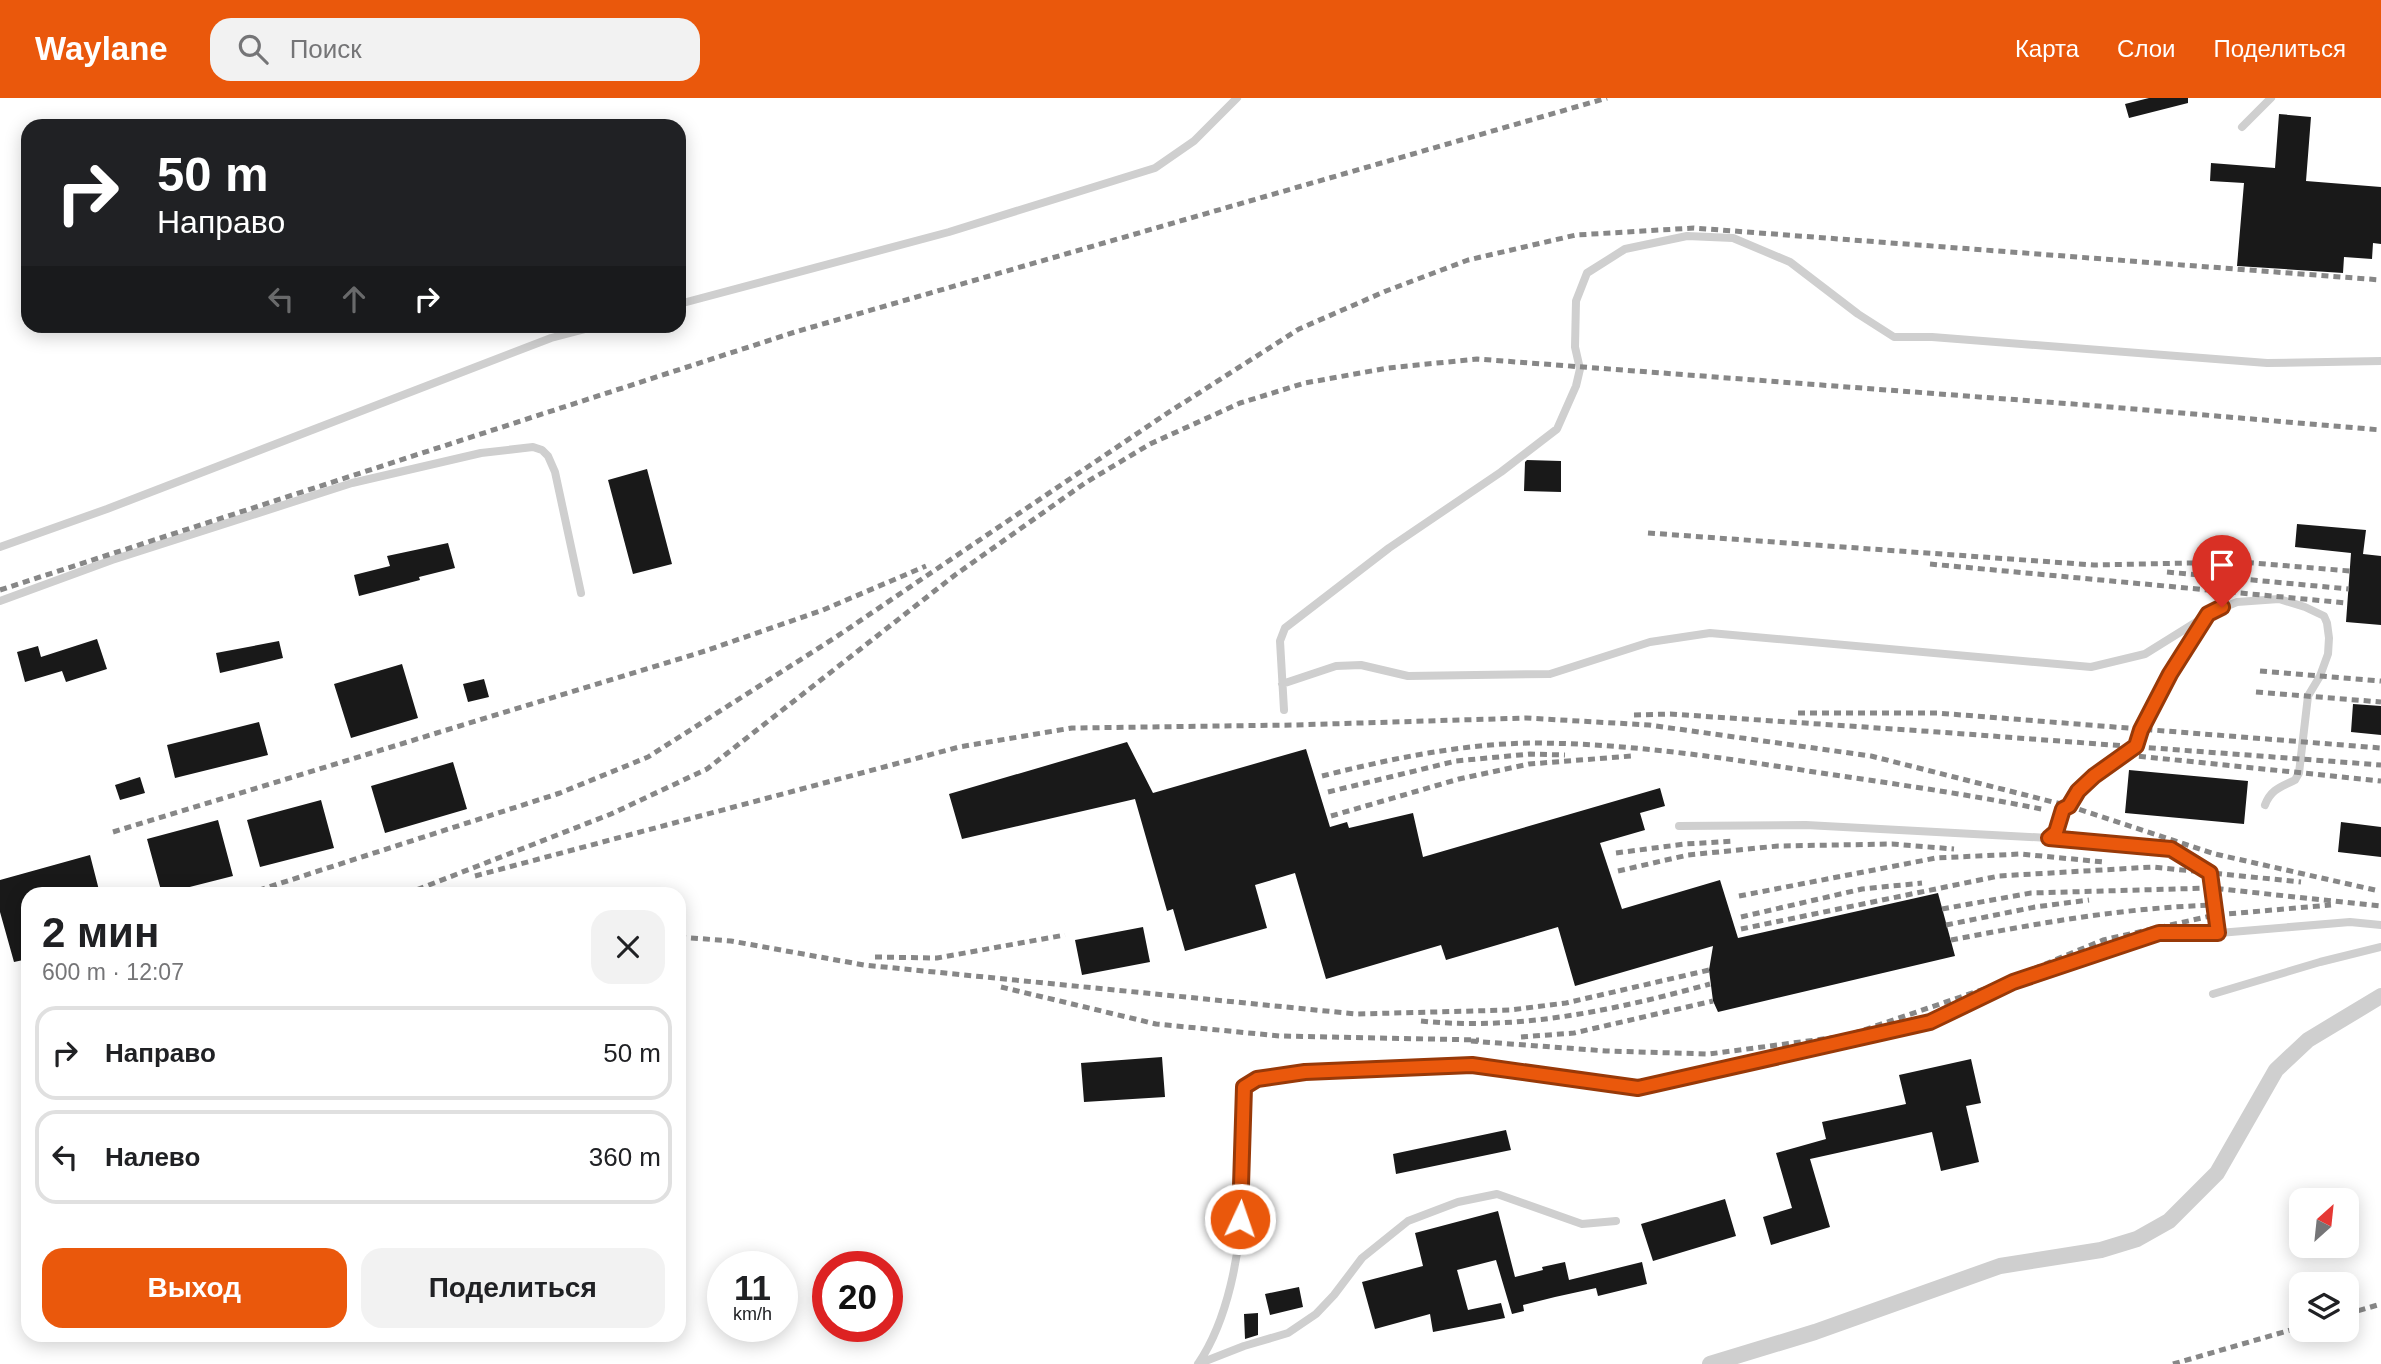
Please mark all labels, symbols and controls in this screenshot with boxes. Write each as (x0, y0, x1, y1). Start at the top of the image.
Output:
search box (210, 18, 700, 81)
text: Waylane (35, 30, 168, 67)
icon: search (234, 30, 272, 68)
text: Поиск (290, 34, 362, 64)
text: Карта (2015, 35, 2079, 62)
text: Слои (2117, 35, 2175, 62)
text: Поделиться (2213, 35, 2346, 62)
icon: right (42, 147, 133, 238)
text: 50 m (157, 147, 269, 201)
text: Направо (157, 204, 285, 240)
icon: left (262, 280, 300, 318)
icon: ahead (335, 280, 373, 318)
icon: right (408, 280, 446, 318)
pin (2192, 535, 2252, 607)
icon: arrive (2203, 546, 2241, 584)
text: 2 мин (42, 909, 159, 956)
button: close (591, 910, 665, 984)
text: 600 m · 12:07 (42, 959, 184, 985)
icon: right (46, 1034, 84, 1072)
text: Направо (105, 1038, 216, 1068)
text: 50 m (603, 1038, 661, 1068)
icon: left (46, 1138, 84, 1176)
text: Налево (105, 1142, 200, 1172)
text: 360 m (589, 1142, 661, 1172)
position arrow (1203, 1182, 1277, 1256)
north arrow (2289, 1188, 2359, 1258)
map controls (2289, 1188, 2359, 1342)
button: Выход (42, 1248, 347, 1328)
button: Поделиться (361, 1248, 665, 1328)
speed limit sign: 20 (812, 1251, 903, 1342)
text: 11 (734, 1268, 771, 1307)
button: layers (2289, 1272, 2359, 1342)
text: km/h (733, 1304, 772, 1324)

